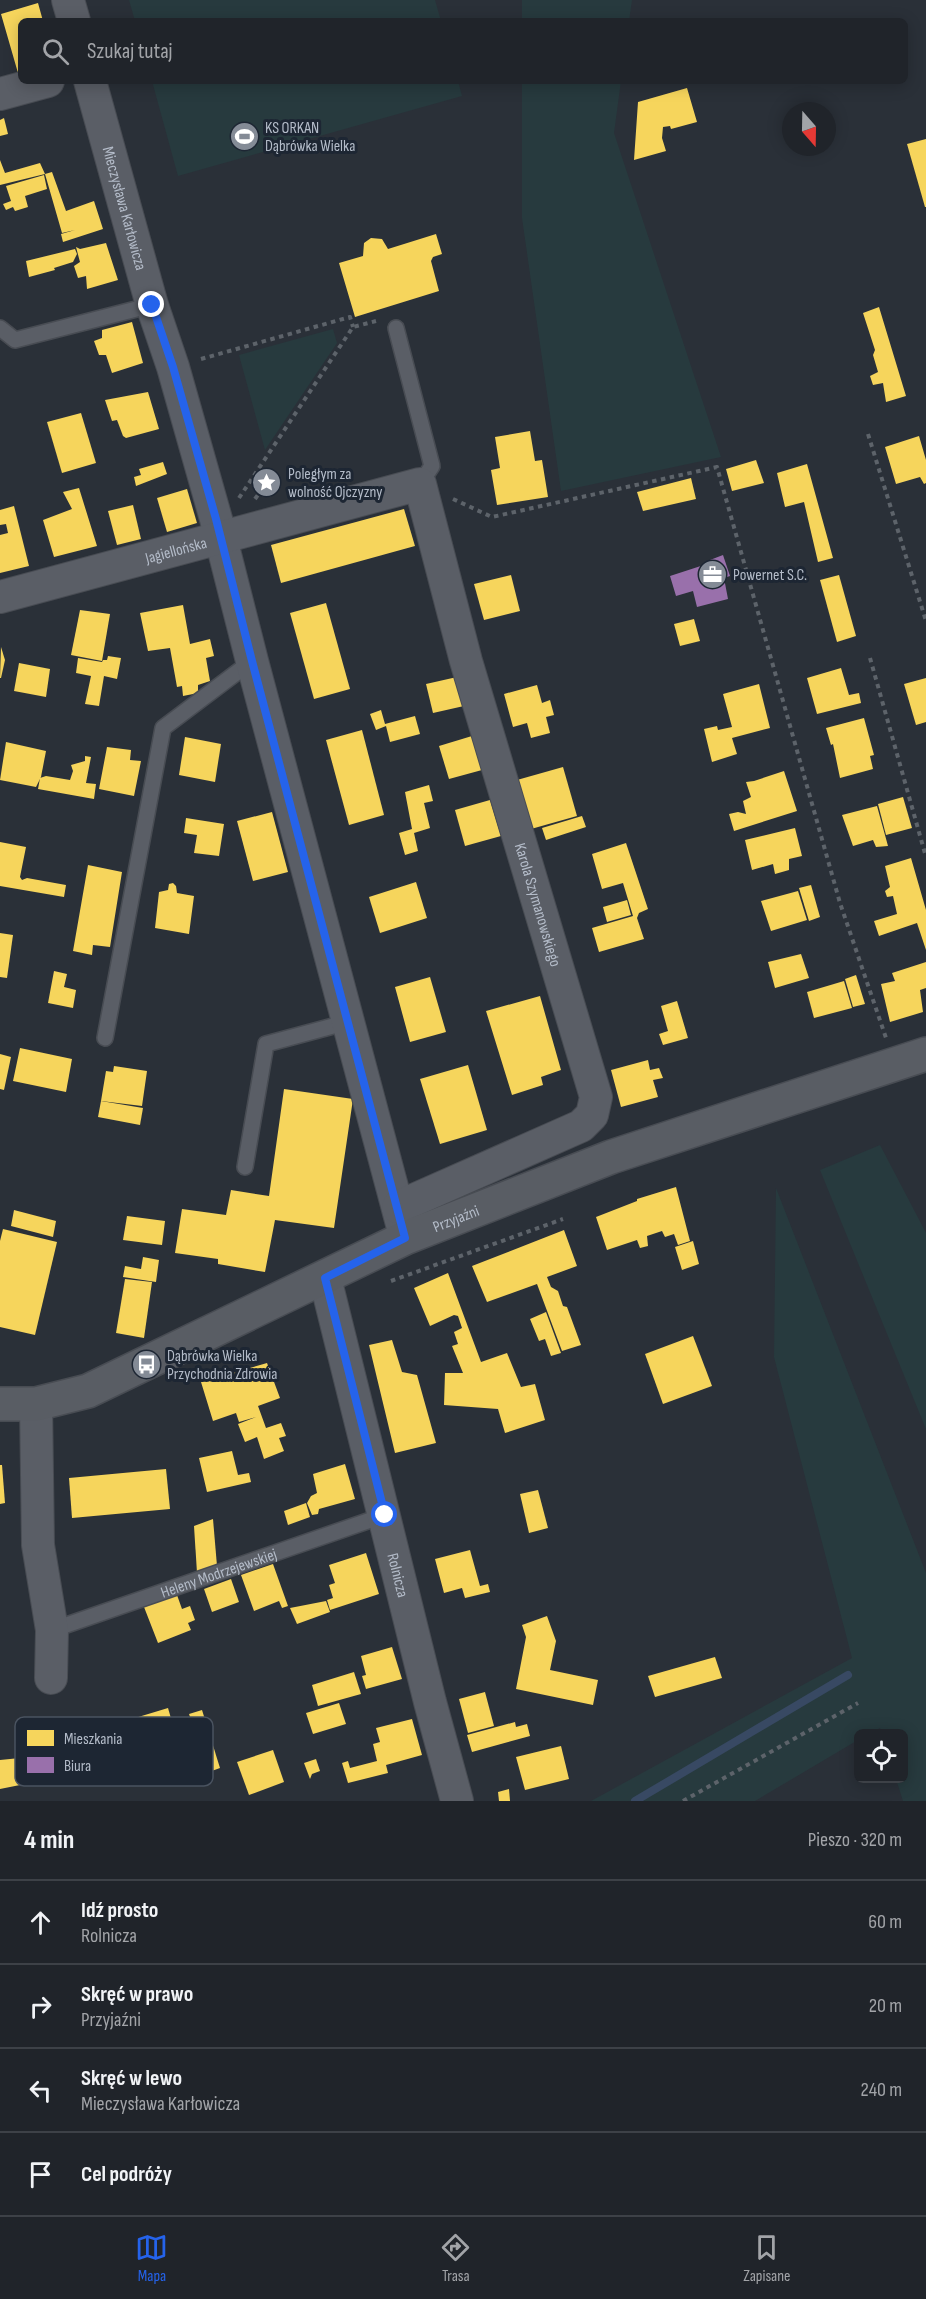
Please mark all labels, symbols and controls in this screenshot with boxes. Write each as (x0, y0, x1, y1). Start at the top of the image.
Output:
search box (18, 18, 908, 84)
icon: search (39, 35, 72, 68)
text: Szukaj tutaj (87, 38, 173, 65)
north arrow (782, 102, 836, 156)
place label: KS ORKAN Dąbrówka Wielka (265, 119, 355, 156)
sports icon: KS ORKAN Dąbrówka Wielka (228, 120, 260, 152)
street label: Mieczysława Karłowicza (98, 145, 150, 273)
route end (138, 291, 164, 317)
place label: Poległym za wolność Ojczyzny (288, 465, 383, 502)
place icon: Poległym za wolność Ojczyzny (251, 466, 283, 498)
street label: Jagiellońska (142, 534, 209, 569)
office icon: Powernet S.C. (696, 558, 728, 590)
place label: Powernet S.C. (733, 566, 807, 585)
street label: Karola Szymanowskiego (510, 841, 565, 969)
street label: Przyjaźni (430, 1202, 482, 1237)
place label: Dąbrówka Wielka Przychodnia Zdrowia (167, 1347, 277, 1384)
bus stop icon: Dąbrówka Wielka Przychodnia Zdrowia (130, 1348, 162, 1380)
route start (371, 1501, 397, 1527)
street label: Heleny Modrzejewskiej (158, 1545, 279, 1603)
street label: Rolnicza (382, 1551, 412, 1599)
legend (15, 1717, 213, 1786)
map controls (854, 1729, 908, 1783)
button: locate (854, 1729, 908, 1783)
text: Mieszkania (64, 1730, 122, 1749)
text: Biura (64, 1757, 91, 1776)
text: 4 min (24, 1825, 74, 1856)
text: Pieszo · 320 m (808, 1828, 902, 1852)
text: Idź prosto (81, 1897, 158, 1924)
icon: ahead (24, 1906, 57, 1939)
text: 60 m (868, 1910, 902, 1934)
text: Rolnicza (81, 1924, 137, 1948)
text: Skręć w prawo (81, 1981, 193, 2008)
icon: right (24, 1990, 57, 2023)
text: 20 m (869, 1994, 902, 2018)
text: Przyjaźni (81, 2008, 141, 2032)
text: Skręć w lewo (81, 2065, 182, 2092)
icon: left (24, 2074, 57, 2107)
text: 240 m (861, 2078, 902, 2102)
text: Mieczysława Karłowicza (81, 2092, 240, 2116)
icon: arrive (24, 2158, 57, 2191)
text: Cel podróży (81, 2161, 172, 2188)
tab: Mapa (135, 2231, 168, 2286)
tab: Trasa (439, 2231, 472, 2286)
tab: Zapisane (743, 2231, 791, 2286)

